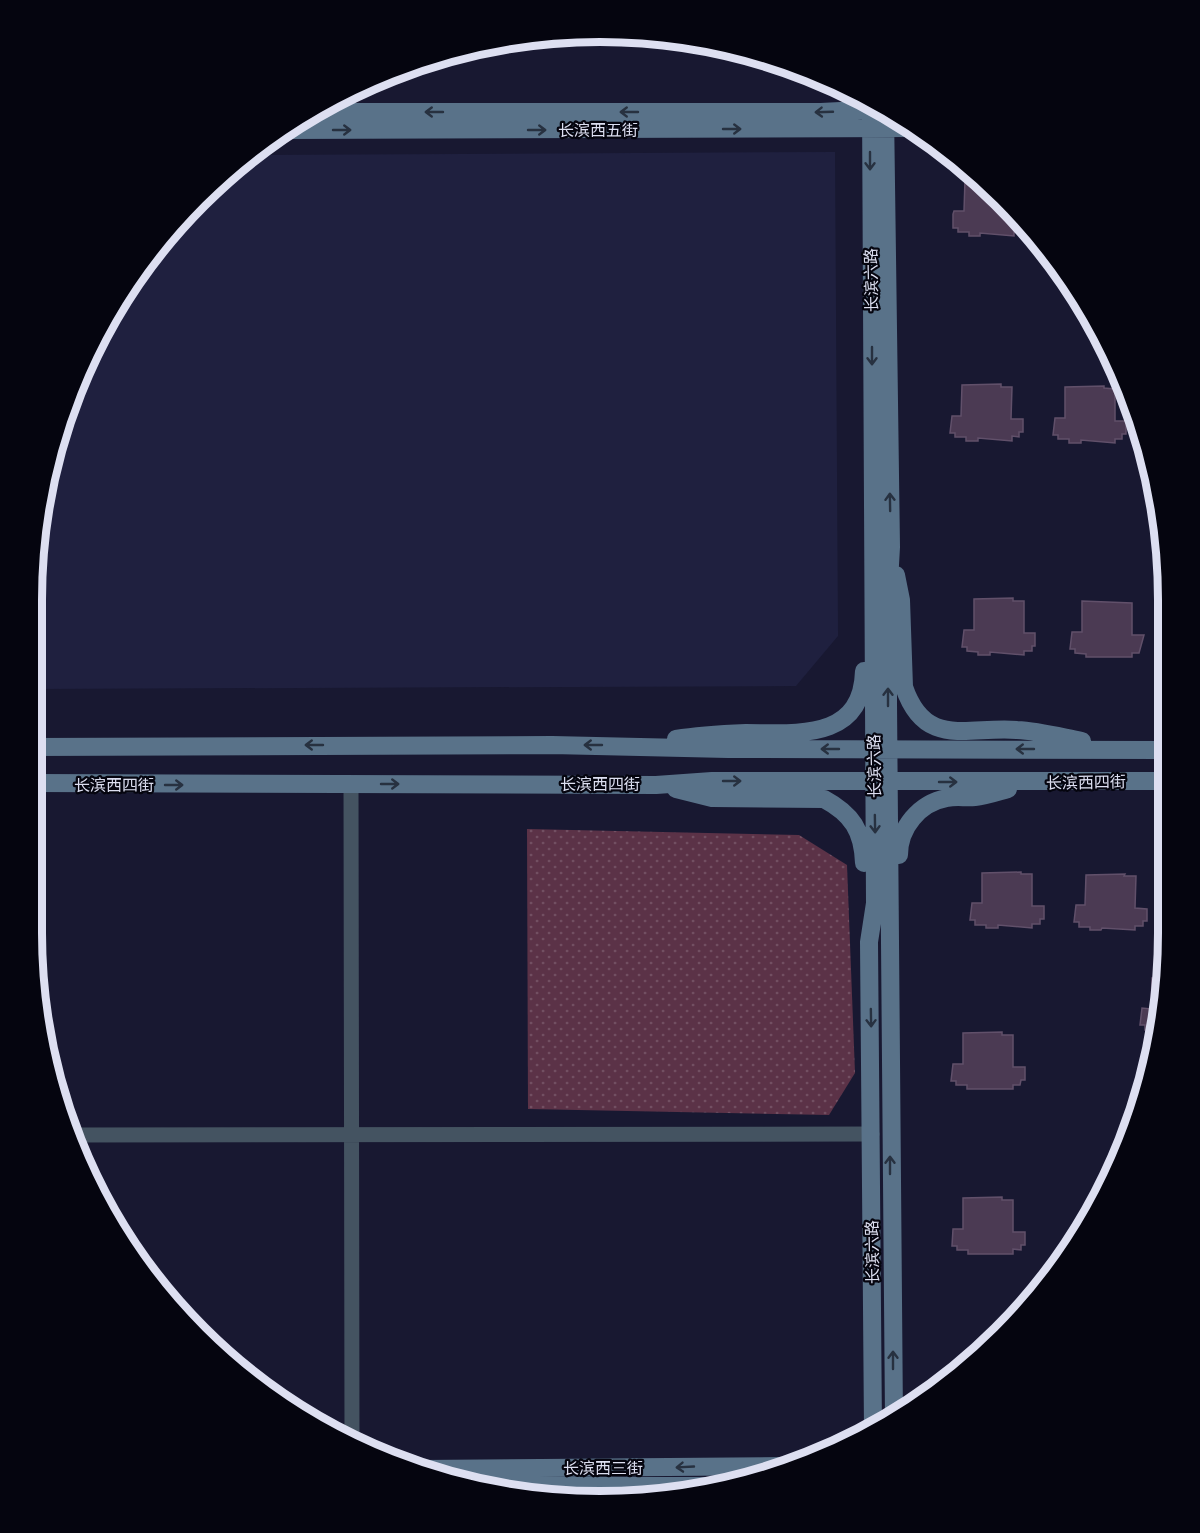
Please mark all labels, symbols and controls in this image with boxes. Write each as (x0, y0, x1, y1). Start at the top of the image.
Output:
one-way arrow (424, 106, 444, 118)
one-way arrow (619, 106, 639, 118)
one-way arrow (814, 106, 834, 117)
street label: 长滨西五街 (558, 120, 638, 140)
one-way arrow (722, 123, 742, 135)
one-way arrow (332, 124, 352, 136)
one-way arrow (527, 124, 547, 136)
one-way arrow (864, 150, 876, 170)
street label: 长滨六路 (860, 248, 882, 312)
one-way arrow (866, 345, 878, 365)
one-way arrow (885, 493, 896, 513)
one-way arrow (882, 688, 894, 708)
street label: 长滨六路 (863, 734, 885, 798)
one-way arrow (305, 739, 325, 751)
one-way arrow (584, 739, 604, 751)
one-way arrow (821, 743, 841, 755)
one-way arrow (1016, 743, 1036, 755)
street label: 长滨西四街 (1046, 771, 1126, 793)
street label: 长滨西四街 (560, 774, 640, 794)
street label: 长滨西四街 (74, 775, 154, 795)
one-way arrow (722, 775, 742, 787)
one-way arrow (938, 776, 958, 788)
one-way arrow (380, 778, 400, 790)
one-way arrow (164, 779, 184, 791)
one-way arrow (869, 813, 881, 833)
one-way arrow (865, 1007, 876, 1027)
one-way arrow (884, 1156, 896, 1176)
street label: 长滨六路 (861, 1220, 883, 1284)
one-way arrow (887, 1351, 899, 1371)
street label: 长滨西三街 (563, 1458, 643, 1478)
one-way arrow (676, 1461, 696, 1472)

